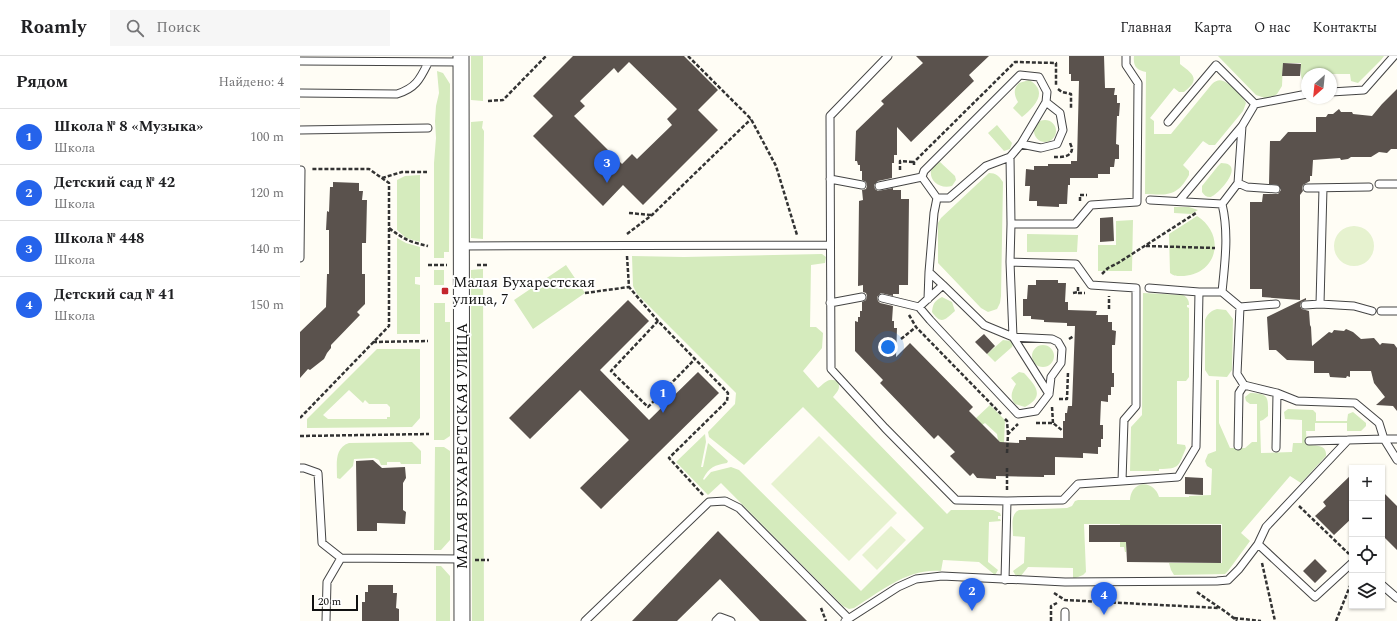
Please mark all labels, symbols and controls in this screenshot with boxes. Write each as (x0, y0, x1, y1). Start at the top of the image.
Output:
search box (110, 10, 390, 46)
text: Roamly (20, 13, 86, 42)
text: Поиск (156, 16, 201, 39)
icon: search (124, 17, 146, 39)
text: Главная (1120, 17, 1172, 38)
text: Карта (1194, 17, 1232, 38)
text: О нас (1254, 17, 1291, 38)
text: Контакты (1313, 17, 1377, 38)
north arrow (1301, 68, 1337, 104)
text: Рядом (16, 69, 68, 95)
text: Найдено: 4 (218, 72, 284, 92)
text: Школа № 8 «Музыка» (54, 115, 203, 138)
text: 1 (25, 127, 33, 147)
text: 100 m (250, 127, 284, 147)
text: Школа (54, 138, 95, 158)
pin: 3 (594, 150, 620, 183)
text: Детский сад № 42 (54, 171, 175, 194)
text: 2 (25, 183, 33, 203)
text: 120 m (250, 183, 284, 203)
text: Школа (54, 194, 95, 214)
text: Школа № 448 (54, 227, 145, 250)
text: 3 (25, 239, 33, 259)
text: 140 m (250, 239, 284, 259)
text: Школа (54, 250, 95, 270)
place label: Малая Бухарестская улица, 7 (452, 271, 595, 311)
text: Детский сад № 41 (54, 283, 175, 306)
marker: Малая Бухарестская улица, 7 (440, 286, 450, 296)
text: 4 (25, 295, 33, 315)
text: 150 m (250, 295, 284, 315)
text: Школа (54, 306, 95, 326)
street label: МАЛАЯ БУХАРЕСТСКАЯ УЛИЦА (451, 323, 474, 569)
your location (878, 337, 898, 357)
pin: 1 (650, 380, 676, 413)
map controls (1349, 465, 1385, 609)
button: + (1349, 465, 1385, 501)
button: − (1349, 501, 1385, 537)
button: locate (1349, 537, 1385, 573)
button: layers (1349, 573, 1385, 609)
pin: 2 (959, 578, 985, 611)
pin: 4 (1091, 582, 1117, 615)
scale bar (312, 593, 358, 612)
text: 20 m (318, 593, 341, 610)

